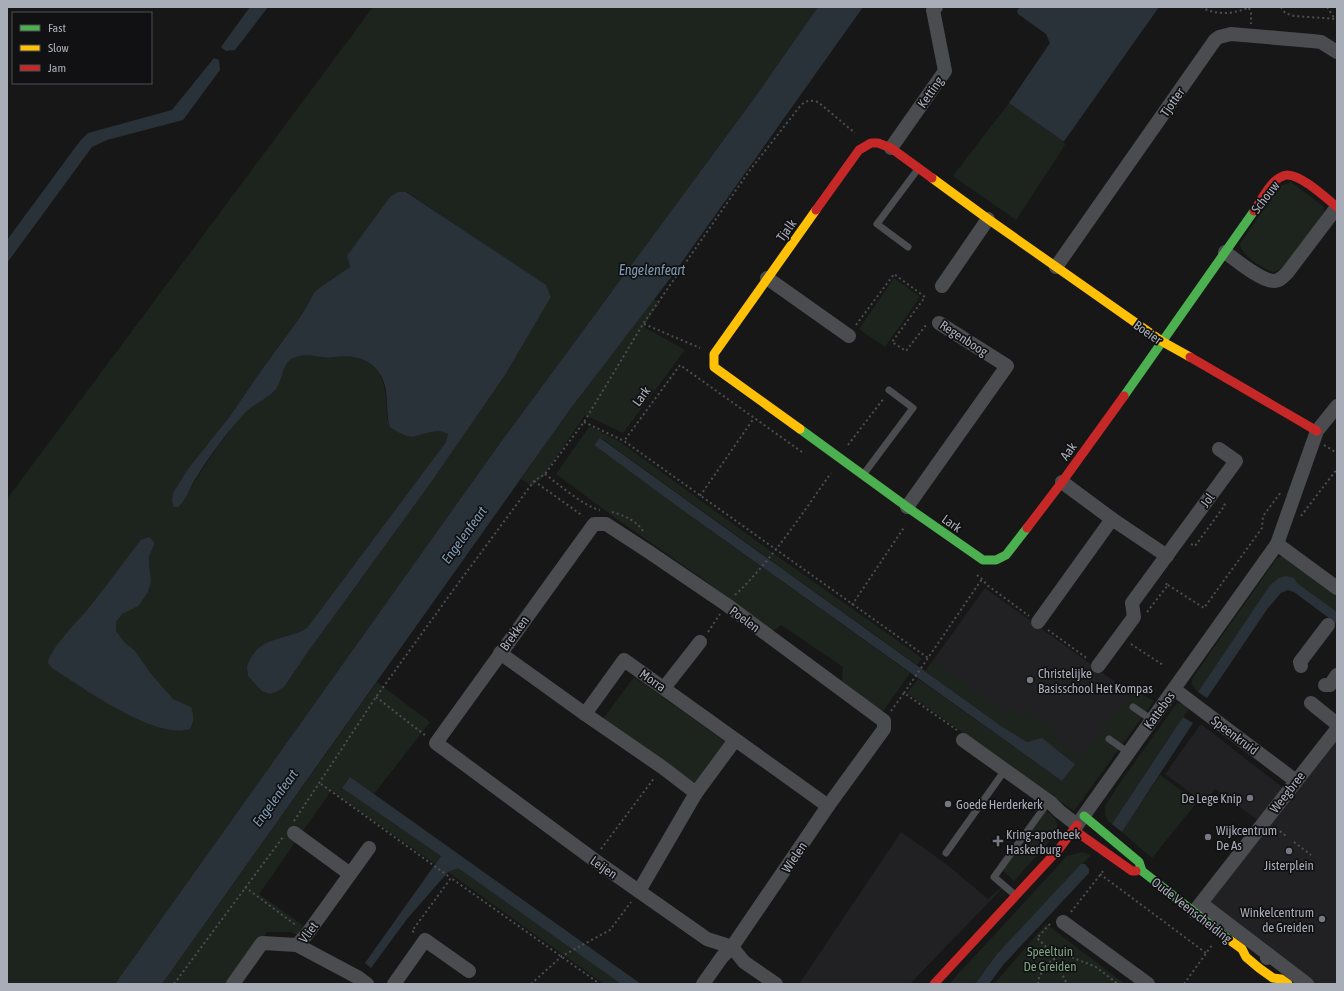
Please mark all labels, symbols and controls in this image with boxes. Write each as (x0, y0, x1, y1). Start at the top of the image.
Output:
legend (12, 12, 152, 84)
text: Fast (48, 21, 66, 35)
text: Slow (48, 41, 69, 55)
text: Jam (48, 61, 66, 75)
street label: Ketting (914, 74, 947, 111)
street label: Tjotter (1157, 85, 1188, 120)
street label: Schouw (1248, 178, 1283, 216)
street label: Tjalk (773, 216, 800, 244)
water label: Engelenfeart (619, 262, 685, 278)
street label: Regenboog (937, 317, 991, 360)
street label: Boeier (1131, 317, 1165, 348)
street label: Lark (629, 383, 654, 409)
street label: Aak (1057, 439, 1080, 463)
street label: Jol (1197, 490, 1218, 510)
water label: Engelenfeart (438, 503, 490, 567)
street label: Lark (939, 511, 965, 536)
street label: Poelen (727, 603, 763, 635)
street label: Brekken (497, 613, 532, 654)
street label: Morra (637, 666, 669, 695)
place label: Christelijke Basisschool Het Kompas (1038, 666, 1153, 696)
marker: Christelijke Basisschool Het Kompas (1025, 675, 1035, 685)
street label: Kattebos (1141, 688, 1178, 732)
street label: Speenkruid (1208, 713, 1261, 758)
water label: Engelenfeart (249, 766, 301, 830)
street label: Weegbree (1267, 769, 1308, 816)
place label: De Lege Knip (1181, 791, 1242, 806)
marker: De Lege Knip (1245, 793, 1255, 803)
place label: Goede Herderkerk (956, 797, 1043, 812)
marker: Goede Herderkerk (943, 799, 953, 809)
place label: Wijkcentrum De As (1216, 823, 1277, 853)
place label: Kring-apotheek Haskerburg (1006, 827, 1080, 857)
marker: Wijkcentrum De As (1203, 832, 1213, 842)
marker: Kring-apotheek Haskerburg (993, 836, 1003, 846)
street label: Wielen (779, 839, 810, 876)
marker: Jisterplein (1284, 846, 1294, 856)
street label: Leijen (587, 853, 620, 882)
place label: Jisterplein (1264, 858, 1314, 873)
street label: Oude Veenscheiding (1149, 875, 1235, 947)
place label: Winkelcentrum de Greiden (1240, 905, 1314, 935)
marker: Winkelcentrum de Greiden (1317, 914, 1327, 924)
street label: Vliet (296, 919, 321, 946)
park label: Speeltuin De Greiden (1024, 944, 1076, 974)

